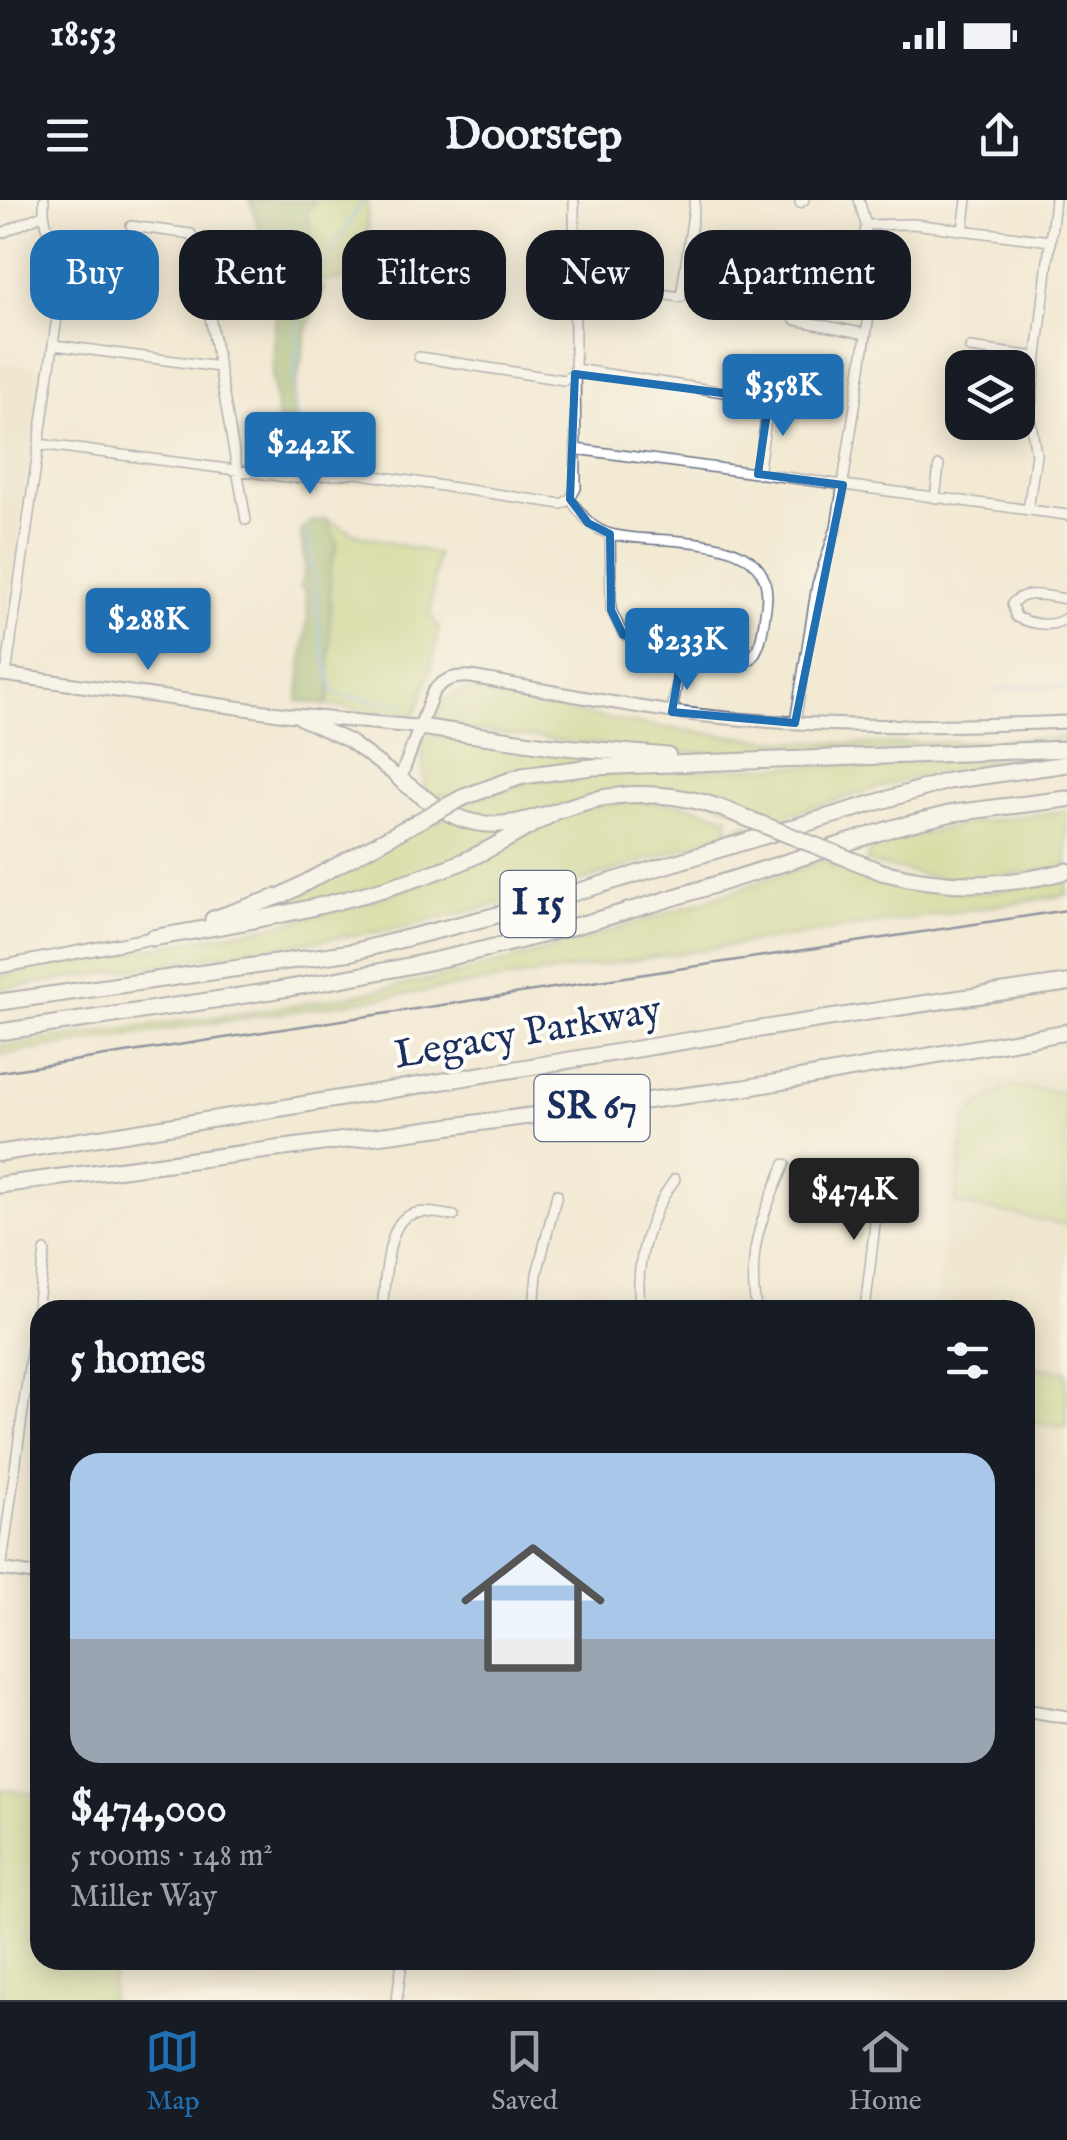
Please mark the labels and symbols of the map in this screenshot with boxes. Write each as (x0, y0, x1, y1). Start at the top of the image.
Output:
pin: $358K (713, 354, 853, 439)
pin: $242K (240, 412, 380, 497)
pin: $288K (78, 588, 218, 673)
pin: $233K (617, 608, 757, 693)
road number: I 15 (500, 871, 576, 937)
street label: Legacy Parkway (390, 985, 666, 1083)
road number: SR 67 (534, 1075, 650, 1141)
pin: $474K (784, 1158, 924, 1243)

